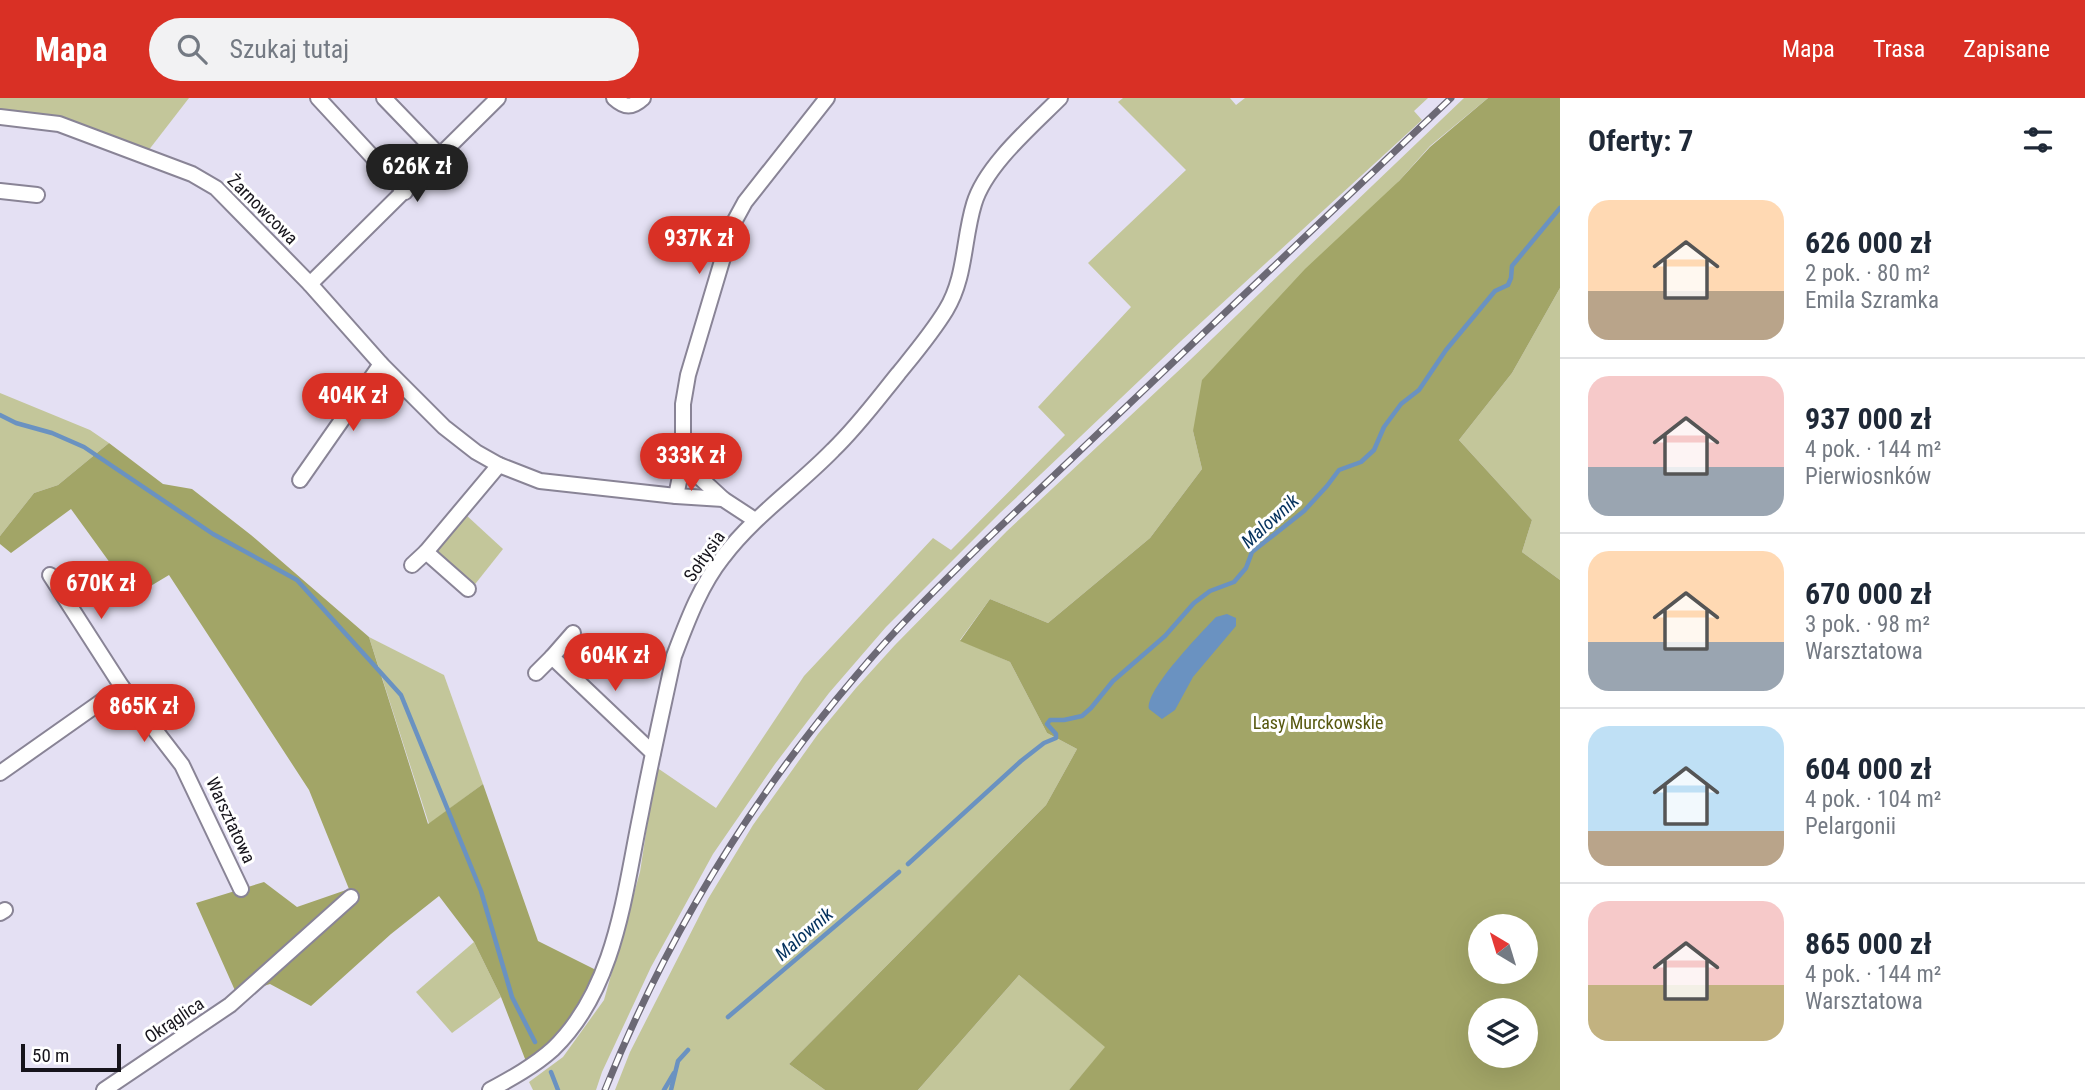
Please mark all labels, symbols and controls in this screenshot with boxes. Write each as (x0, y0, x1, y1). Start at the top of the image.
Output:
search box (149, 18, 639, 81)
text: Mapa (35, 30, 107, 69)
icon: search (173, 30, 211, 68)
text: Szukaj tutaj (229, 34, 349, 64)
text: Mapa (1782, 35, 1835, 63)
text: Trasa (1873, 35, 1925, 63)
text: Zapisane (1963, 35, 2050, 63)
icon: filters (2019, 121, 2057, 159)
text: Oferty: 7 (1588, 123, 1693, 158)
pin: 626K zł (352, 144, 482, 204)
text: 626K zł (382, 153, 452, 180)
street label: Żarnowcowa (224, 170, 302, 248)
pin: 937K zł (634, 216, 764, 276)
text: 937K zł (664, 225, 734, 252)
text: 626 000 zł (1805, 225, 1932, 260)
icon: home (1644, 228, 1728, 312)
text: 2 pok. · 80 m² (1805, 260, 1930, 287)
text: Emila Szramka (1805, 287, 1939, 314)
pin: 404K zł (288, 374, 418, 433)
text: 404K zł (318, 382, 388, 409)
text: 937 000 zł (1805, 401, 1932, 436)
icon: home (1644, 404, 1728, 488)
pin: 333K zł (626, 434, 756, 493)
text: 4 pok. · 144 m² (1805, 436, 1941, 463)
text: 333K zł (656, 442, 726, 469)
text: Pierwiosnków (1805, 463, 1931, 490)
water label: Malownik (1236, 489, 1304, 553)
street label: Sołtysia (679, 527, 729, 585)
pin: 670K zł (36, 561, 166, 621)
text: 670K zł (66, 570, 136, 597)
text: 670 000 zł (1805, 576, 1932, 611)
icon: home (1644, 579, 1728, 663)
text: 3 pok. · 98 m² (1805, 611, 1930, 638)
pin: 604K zł (550, 634, 680, 693)
text: Warsztatowa (1805, 638, 1923, 665)
text: 604K zł (580, 642, 650, 669)
pin: 865K zł (79, 684, 209, 744)
text: 865K zł (109, 693, 179, 720)
park label: Lasy Murckowskie (1253, 712, 1383, 733)
text: 604 000 zł (1805, 751, 1932, 786)
icon: home (1644, 754, 1728, 838)
street label: Warsztatowa (202, 774, 260, 866)
text: 4 pok. · 104 m² (1805, 786, 1941, 813)
text: Pelargonii (1805, 813, 1896, 840)
water label: Malownik (770, 902, 838, 966)
north arrow (1468, 914, 1538, 984)
map controls (1468, 914, 1538, 1068)
text: 865 000 zł (1805, 926, 1932, 961)
icon: home (1644, 929, 1728, 1013)
text: 4 pok. · 144 m² (1805, 961, 1941, 988)
text: Warsztatowa (1805, 988, 1923, 1015)
street label: Okrąglica (140, 993, 208, 1047)
button: layers (1468, 998, 1538, 1068)
scale bar (21, 1041, 121, 1073)
text: 50 m (32, 1044, 69, 1067)

